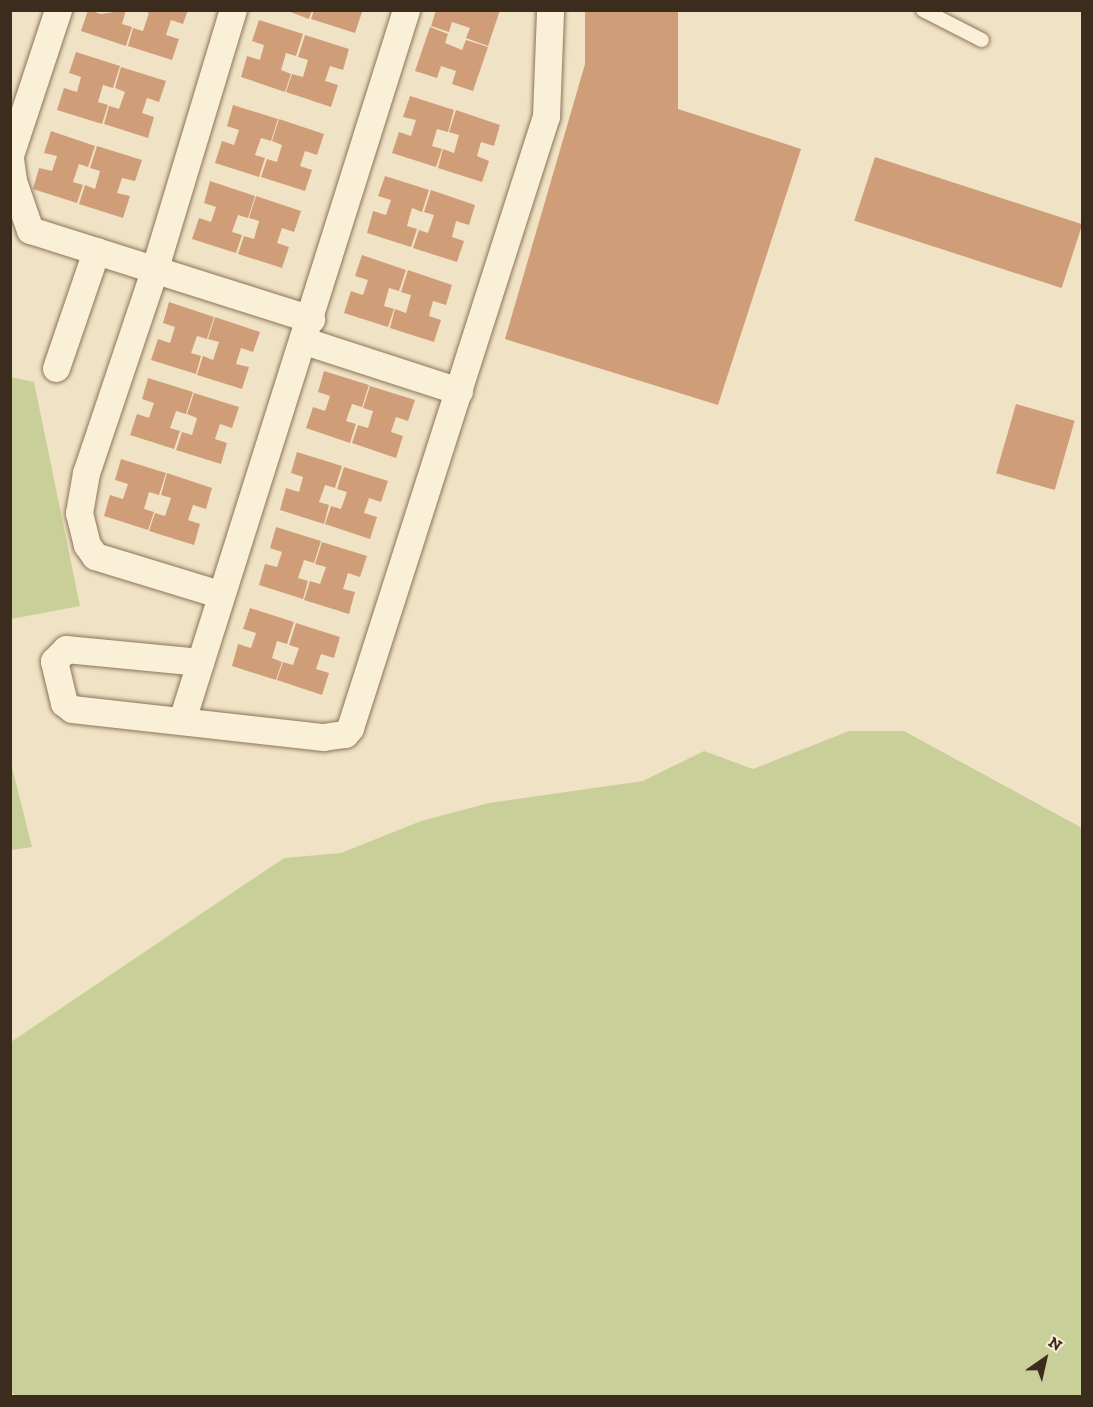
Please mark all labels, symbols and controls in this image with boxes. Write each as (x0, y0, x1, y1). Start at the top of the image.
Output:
north arrow (1015, 1329, 1075, 1389)
text: N (1045, 1332, 1066, 1355)

